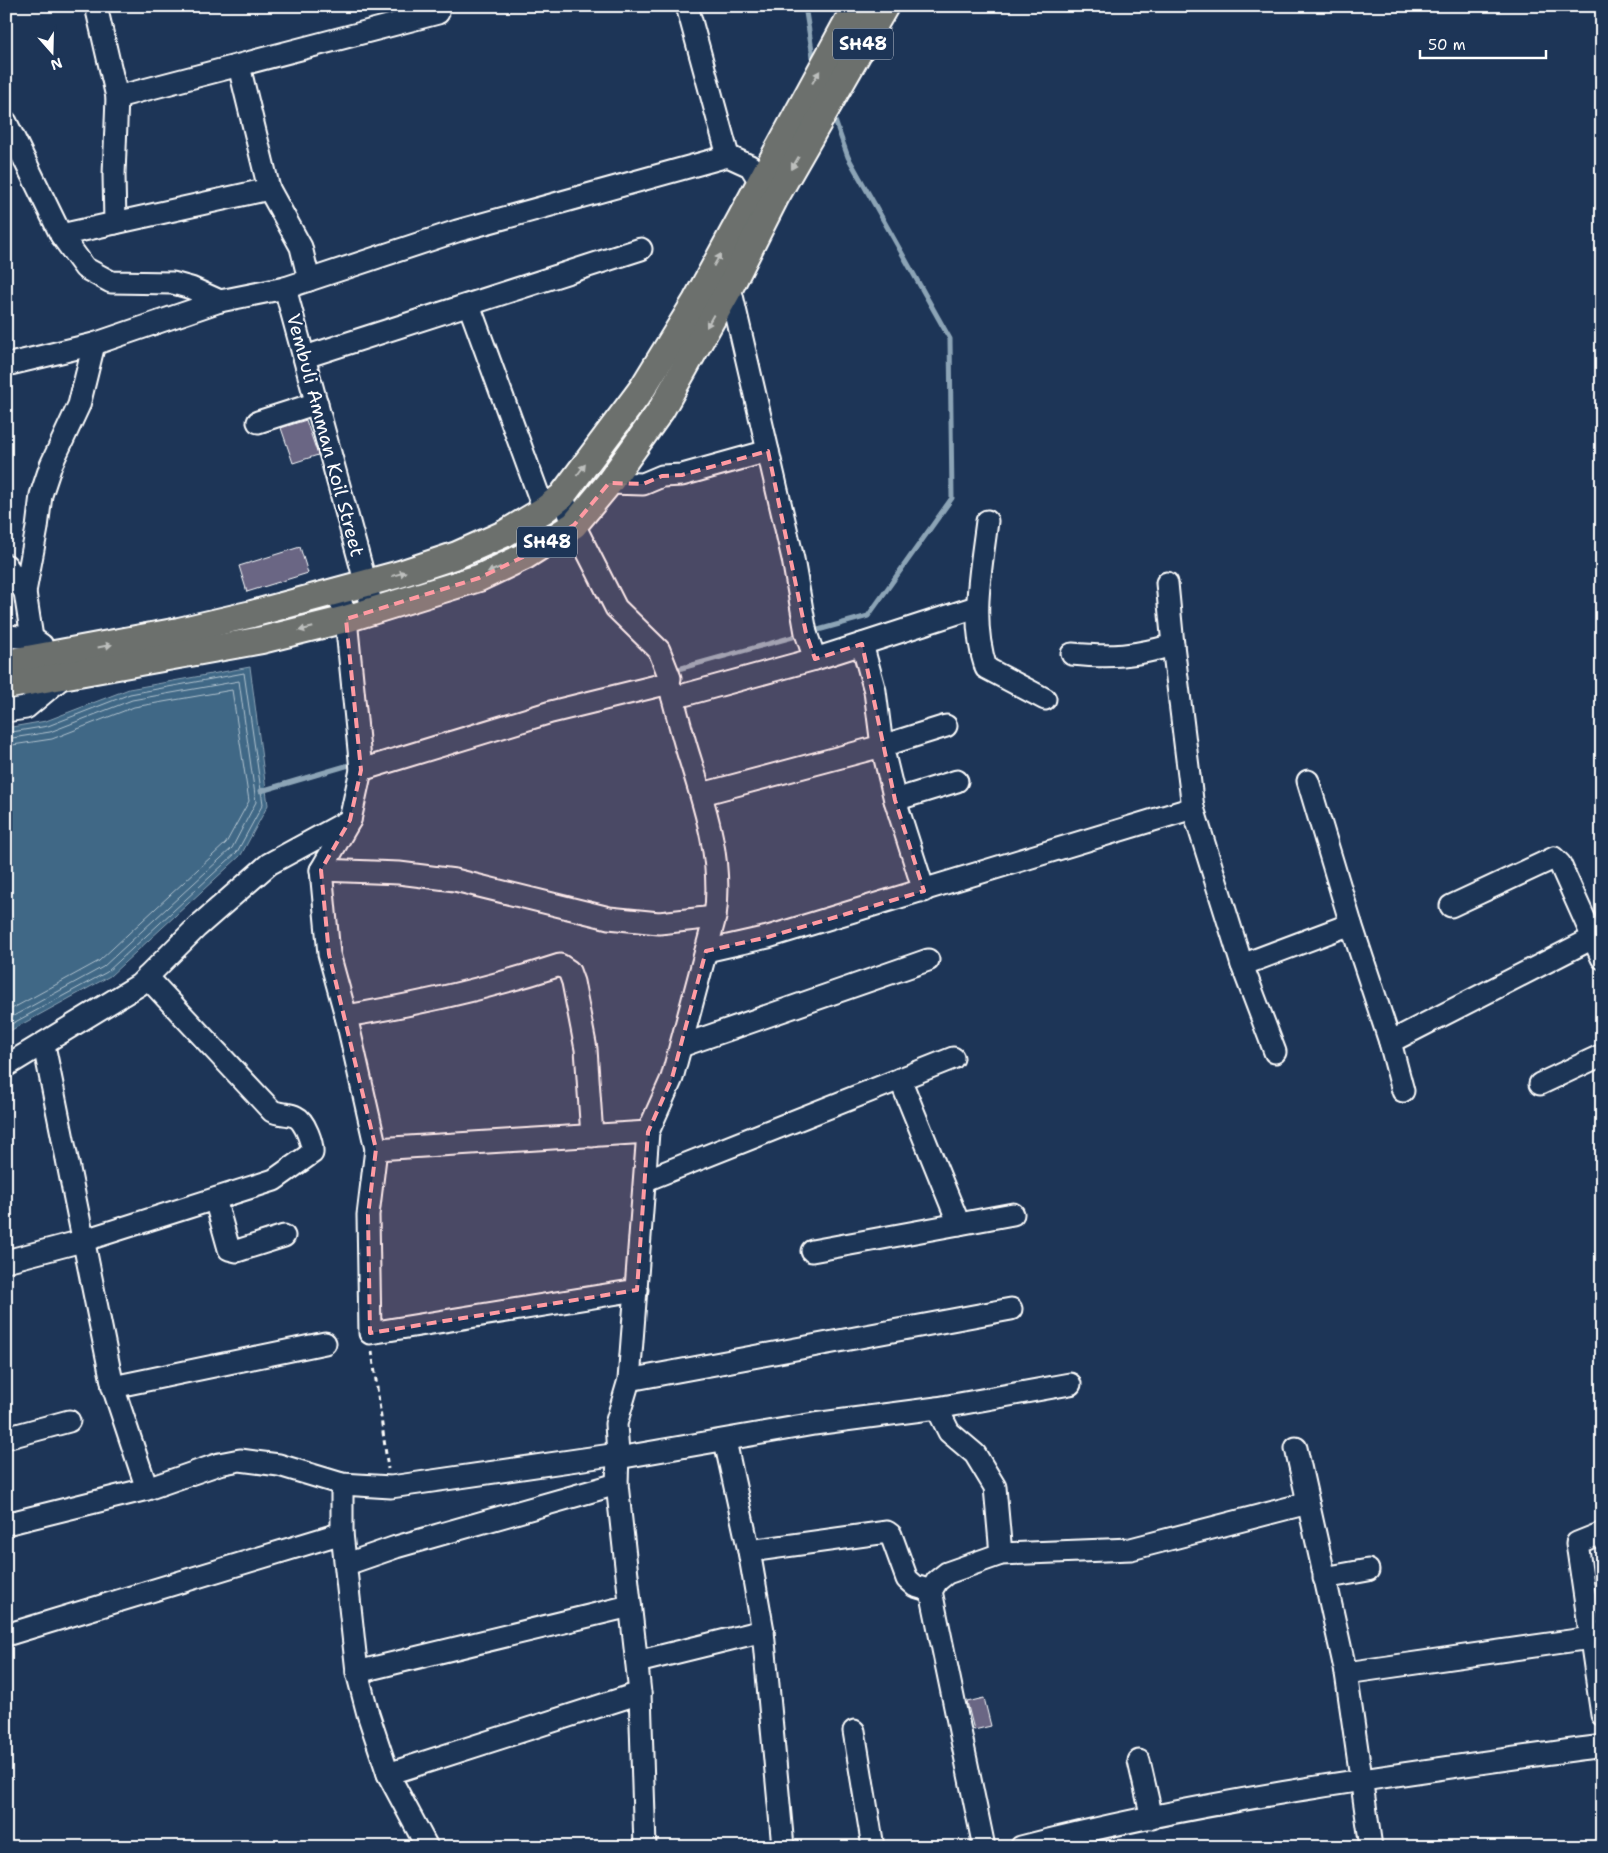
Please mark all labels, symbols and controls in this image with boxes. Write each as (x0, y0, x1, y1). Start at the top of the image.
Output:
north arrow (28, 28, 78, 78)
scale bar (1420, 28, 1547, 60)
road number: SH48 (833, 29, 893, 60)
text: 50 m (1428, 35, 1466, 55)
text: N (48, 54, 65, 75)
one-way arrow (812, 71, 821, 84)
one-way arrow (791, 155, 799, 170)
one-way arrow (713, 253, 721, 267)
street label: Vembuli Amman Koil Street (281, 311, 370, 559)
one-way arrow (706, 315, 715, 328)
one-way arrow (576, 464, 587, 477)
road number: SH48 (517, 526, 577, 558)
one-way arrow (487, 567, 501, 575)
one-way arrow (391, 569, 406, 577)
one-way arrow (299, 625, 314, 633)
one-way arrow (97, 641, 113, 649)

